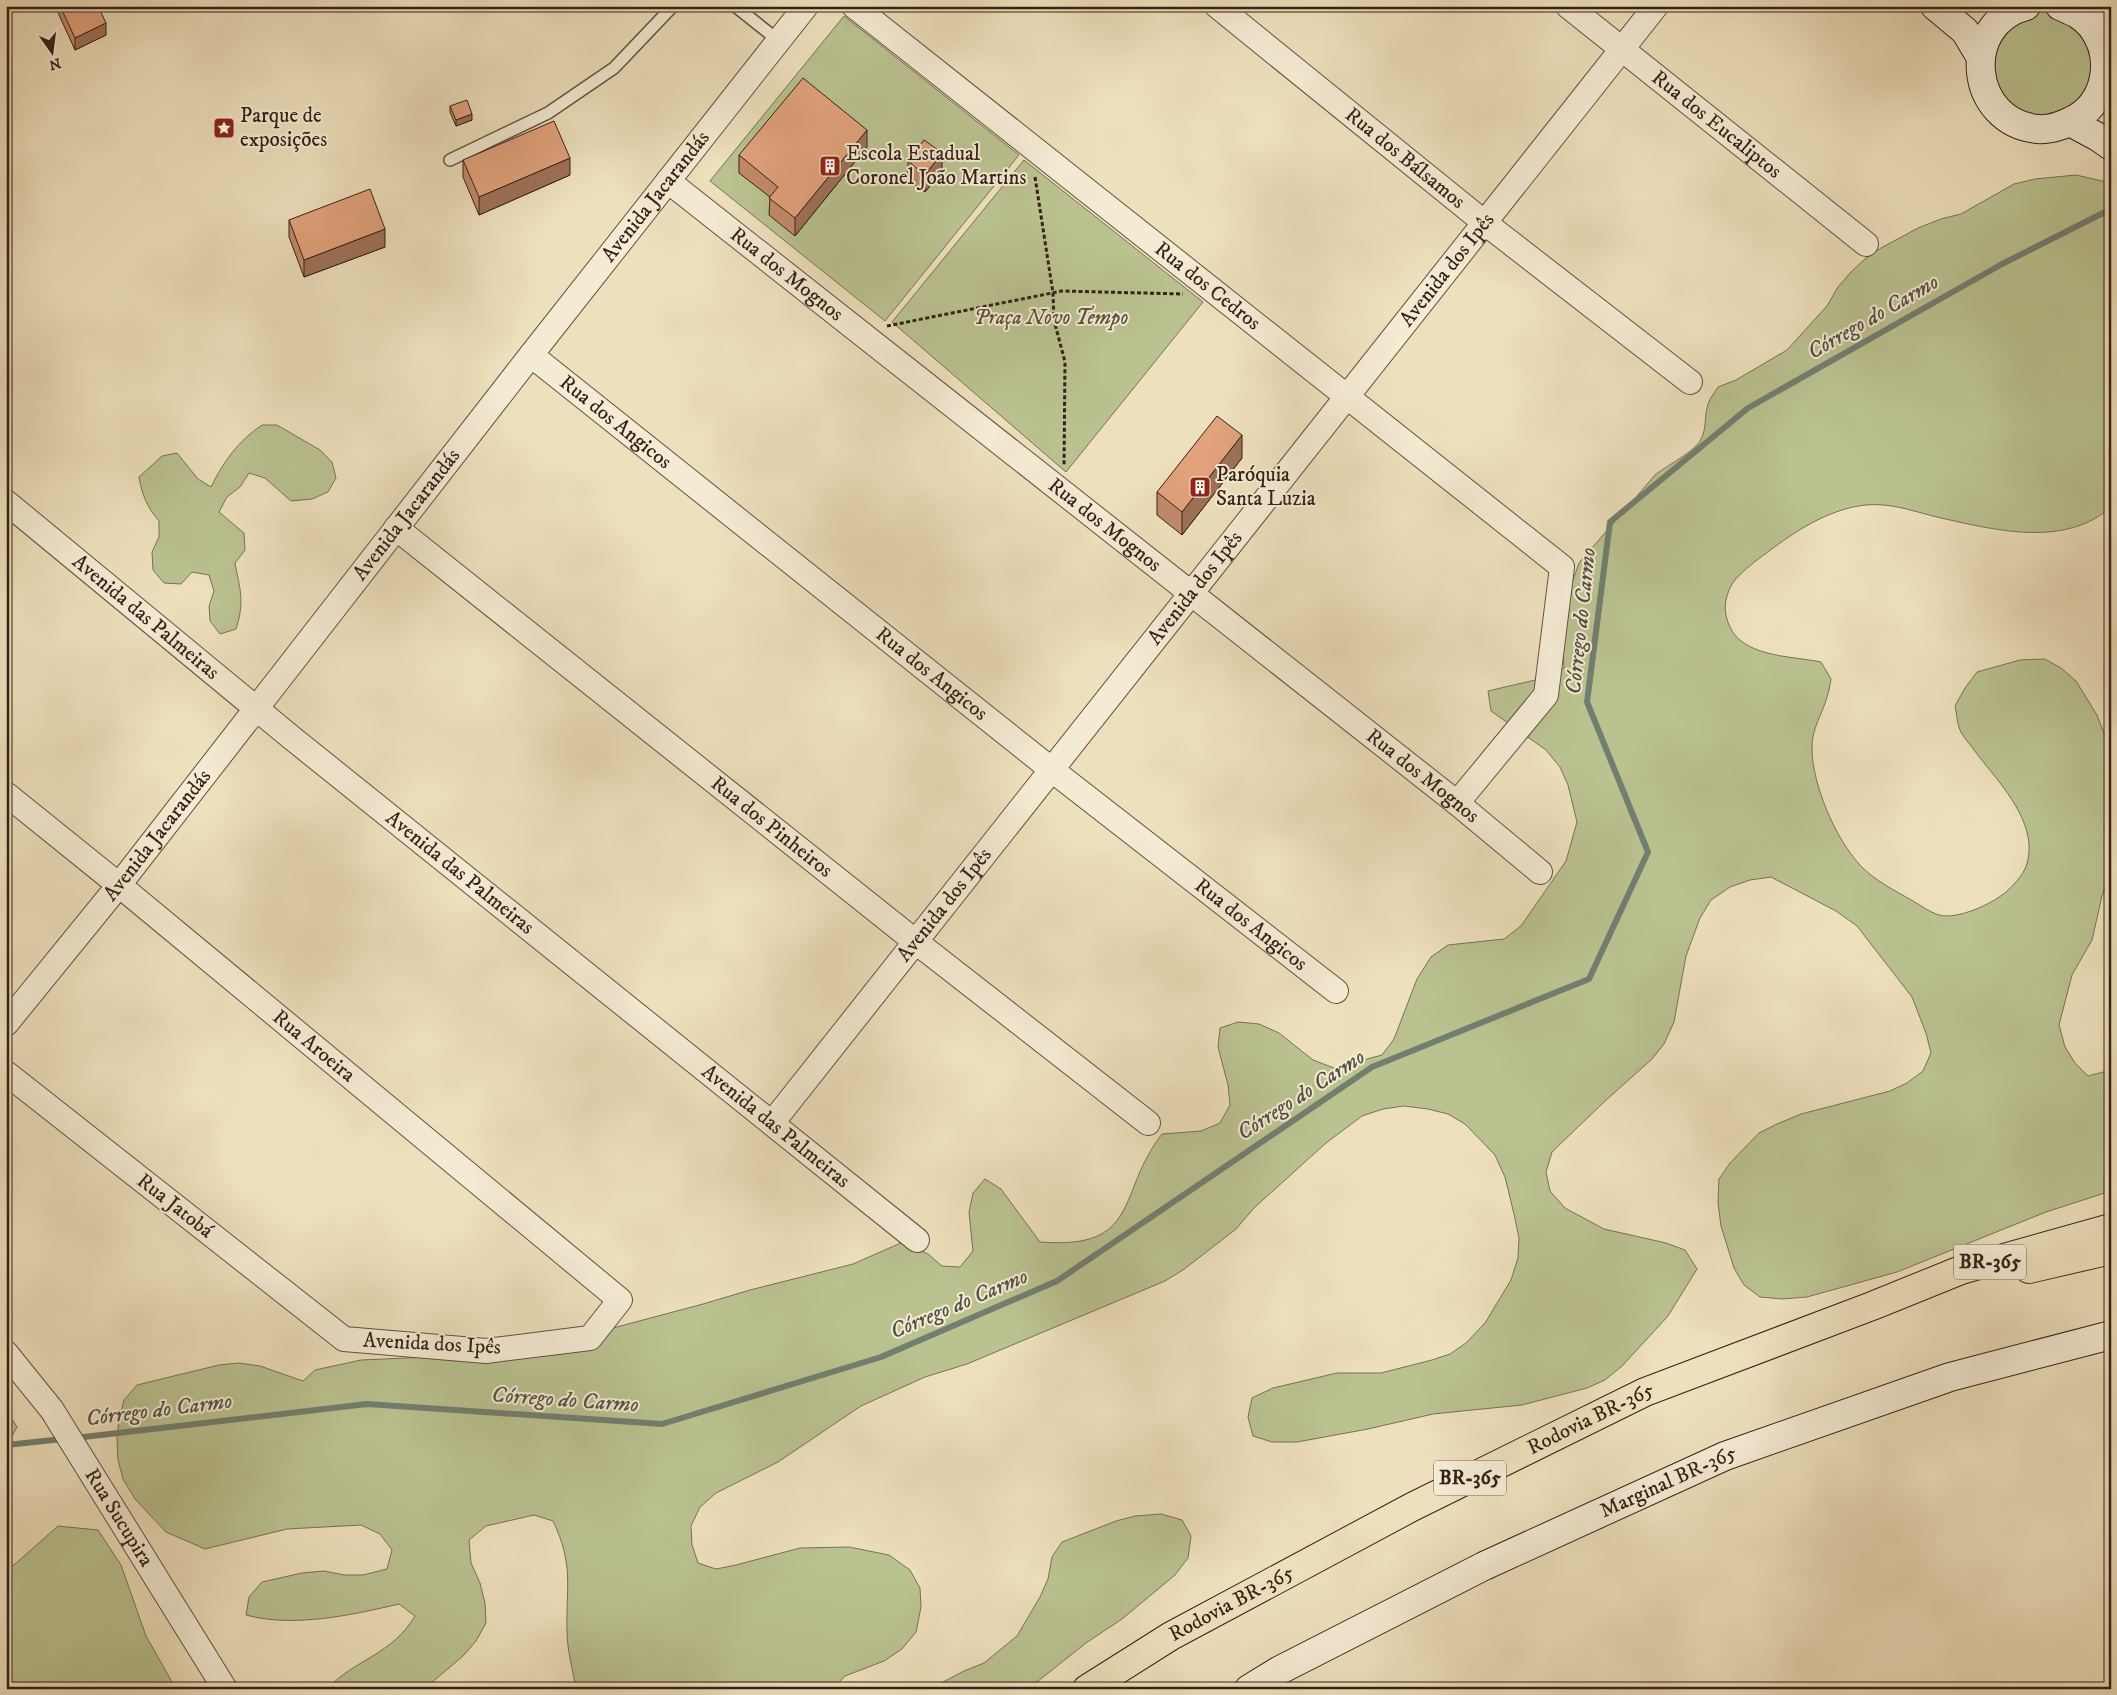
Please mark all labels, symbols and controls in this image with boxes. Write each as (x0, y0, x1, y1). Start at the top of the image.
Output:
north arrow (28, 28, 78, 78)
text: N (47, 54, 63, 74)
street label: Rua dos Eucaliptos (1646, 65, 1787, 184)
street label: Rua dos Bálsamos (1340, 102, 1470, 215)
place label: Parque de exposições (240, 103, 327, 153)
place icon: Parque de exposições (212, 116, 236, 140)
street label: Avenida Jacarandás (596, 126, 716, 268)
place label: Escola Estadual Coronel João Martins (846, 141, 1026, 191)
building icon: Escola Estadual Coronel João Martins (818, 154, 842, 178)
street label: Avenida dos Ipês (1394, 208, 1500, 332)
street label: Rua dos Mognos (725, 222, 849, 327)
street label: Rua dos Cedros (1149, 236, 1266, 336)
water label: Córrego do Carmo (1802, 268, 1944, 366)
park label: Praça Novo Tempo (974, 305, 1128, 331)
street label: Rua dos Angicos (554, 370, 677, 475)
street label: Avenida Jacarandás (347, 444, 466, 586)
place label: Paróquia Santa Luzia (1216, 462, 1316, 512)
street label: Rua dos Mognos (1043, 473, 1167, 578)
building icon: Paróquia Santa Luzia (1188, 475, 1212, 499)
street label: Avenida dos Ipês (1142, 526, 1248, 650)
water label: Córrego do Carmo (1560, 546, 1602, 696)
street label: Avenida das Palmeiras (67, 549, 225, 686)
street label: Rua dos Angicos (870, 621, 993, 727)
street label: Rua dos Mognos (1361, 723, 1484, 829)
street label: Avenida Jacarandás (98, 764, 217, 907)
street label: Rua dos Pinheiros (705, 771, 838, 883)
street label: Avenida das Palmeiras (380, 805, 539, 940)
street label: Avenida dos Ipês (891, 843, 998, 967)
street label: Rua dos Angicos (1189, 873, 1313, 977)
street label: Rua Aroeira (267, 1004, 361, 1088)
water label: Córrego do Carmo (1232, 1044, 1370, 1146)
street label: Avenida das Palmeiras (696, 1059, 855, 1194)
street label: Rua Jatobá (131, 1168, 219, 1244)
road number: BR-365 (1954, 1244, 2026, 1280)
water label: Córrego do Carmo (886, 1263, 1032, 1345)
street label: Avenida dos Ipês (362, 1327, 502, 1361)
street label: Rodovia BR-365 (1523, 1377, 1657, 1461)
water label: Córrego do Carmo (491, 1381, 639, 1419)
water label: Córrego do Carmo (84, 1388, 234, 1432)
street label: Marginal BR-365 (1596, 1440, 1740, 1524)
road number: BR-365 (1434, 1460, 1506, 1496)
street label: Rua Sucupira (79, 1464, 159, 1572)
street label: Rodovia BR-365 (1165, 1560, 1298, 1648)

